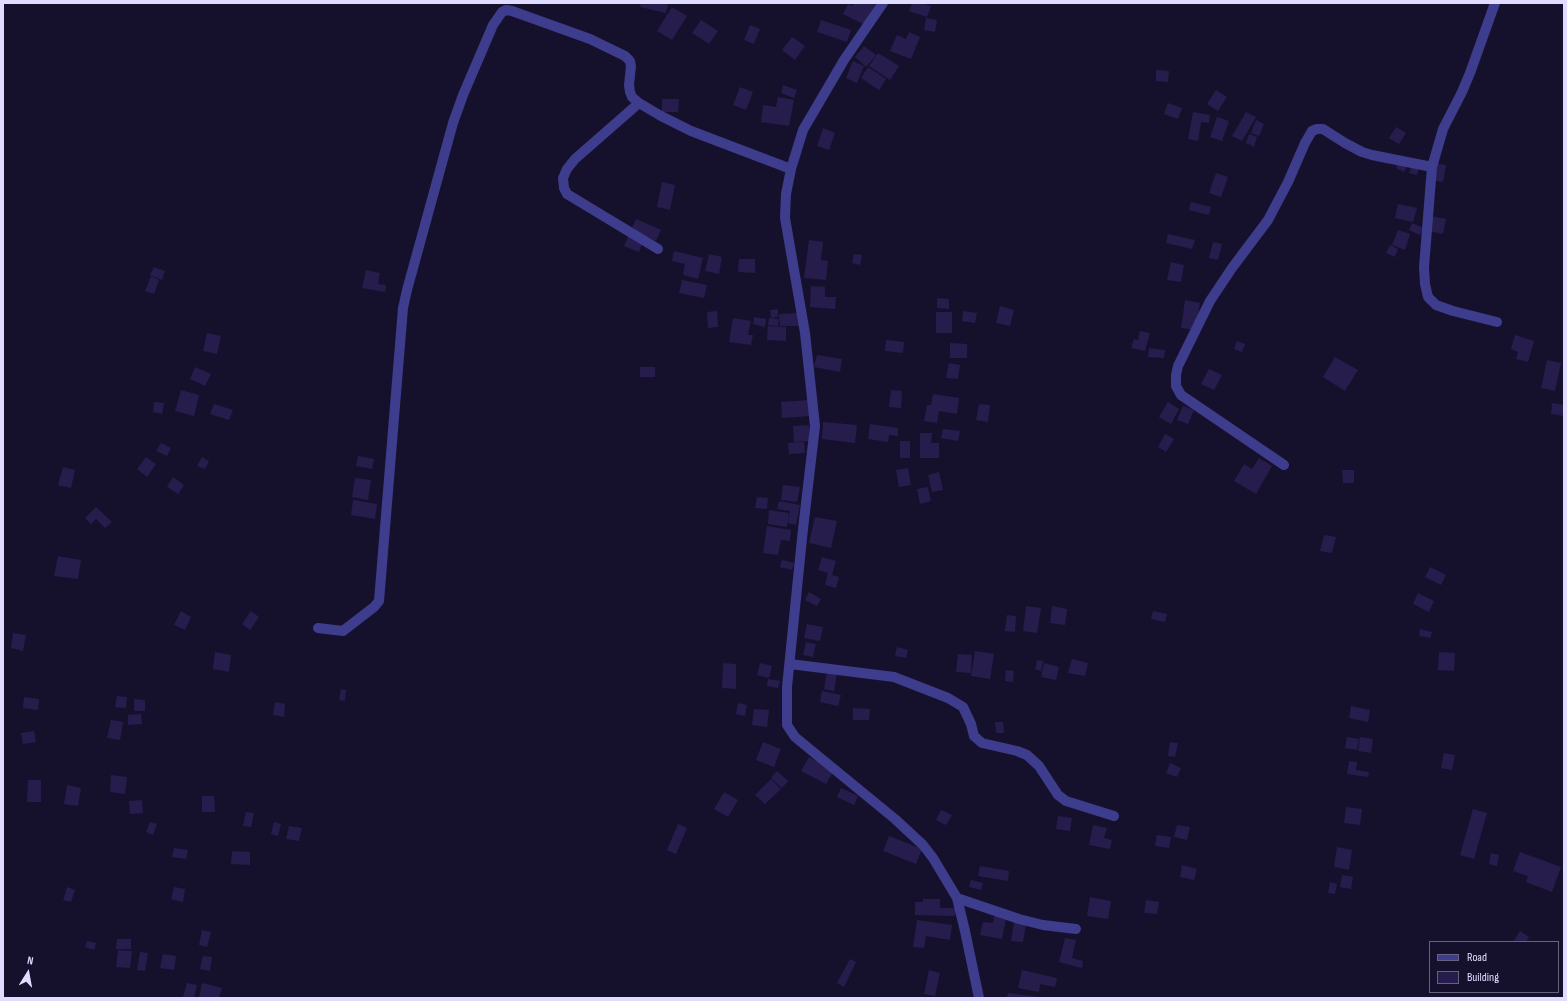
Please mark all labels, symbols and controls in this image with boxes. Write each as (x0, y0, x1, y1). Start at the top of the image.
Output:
legend (1429, 941, 1559, 993)
text: Road (1467, 950, 1487, 965)
north arrow (8, 953, 48, 993)
text: N (26, 954, 35, 968)
text: Building (1467, 970, 1499, 985)

